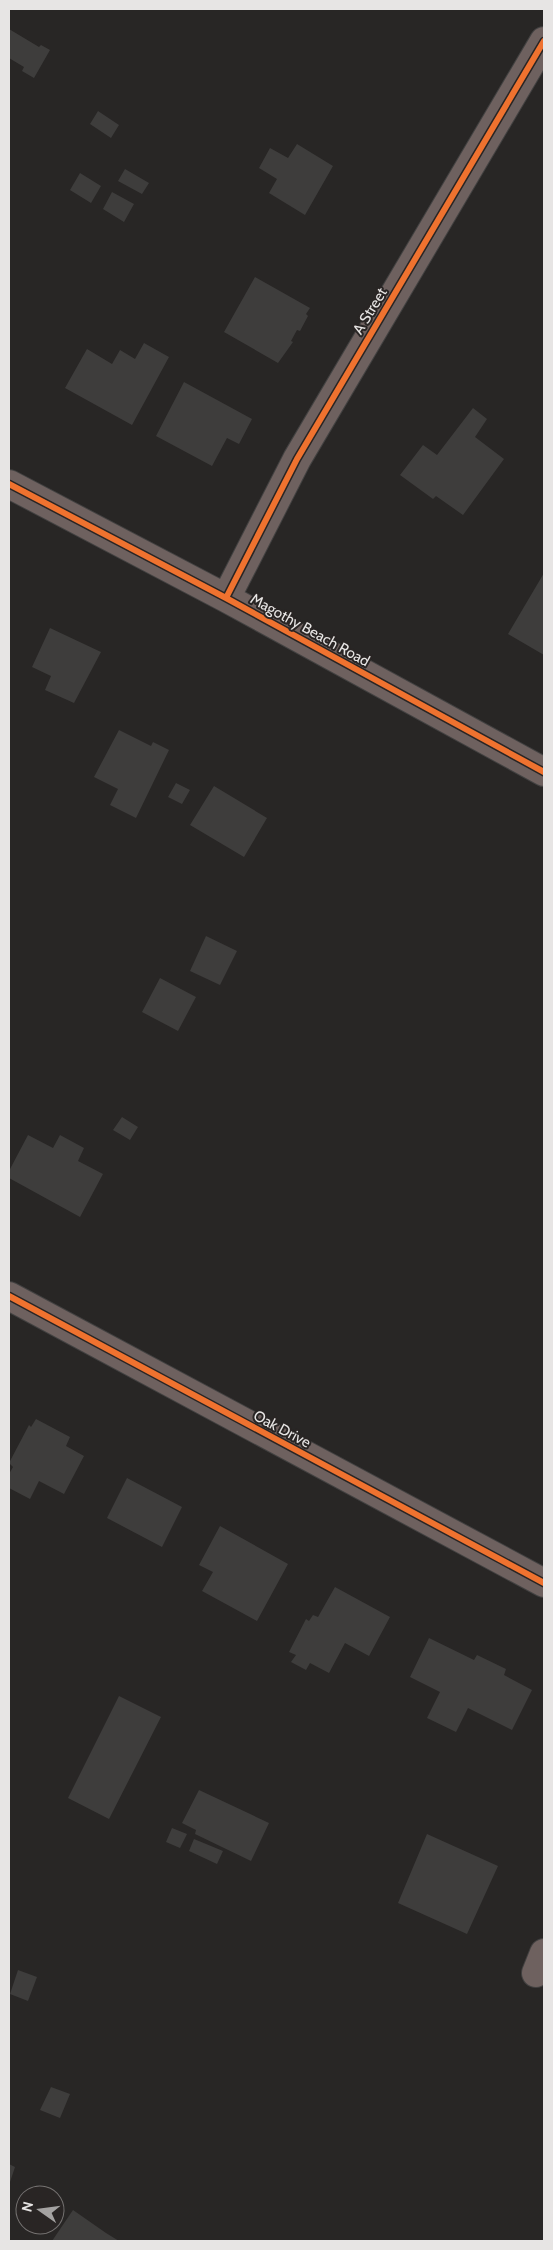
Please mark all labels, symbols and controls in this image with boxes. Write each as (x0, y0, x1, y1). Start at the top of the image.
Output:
street label: A Street (349, 284, 391, 338)
street label: Magothy Beach Road (247, 590, 373, 670)
street label: Oak Drive (250, 1406, 314, 1452)
north arrow (15, 2185, 65, 2235)
text: N (17, 2200, 37, 2214)

